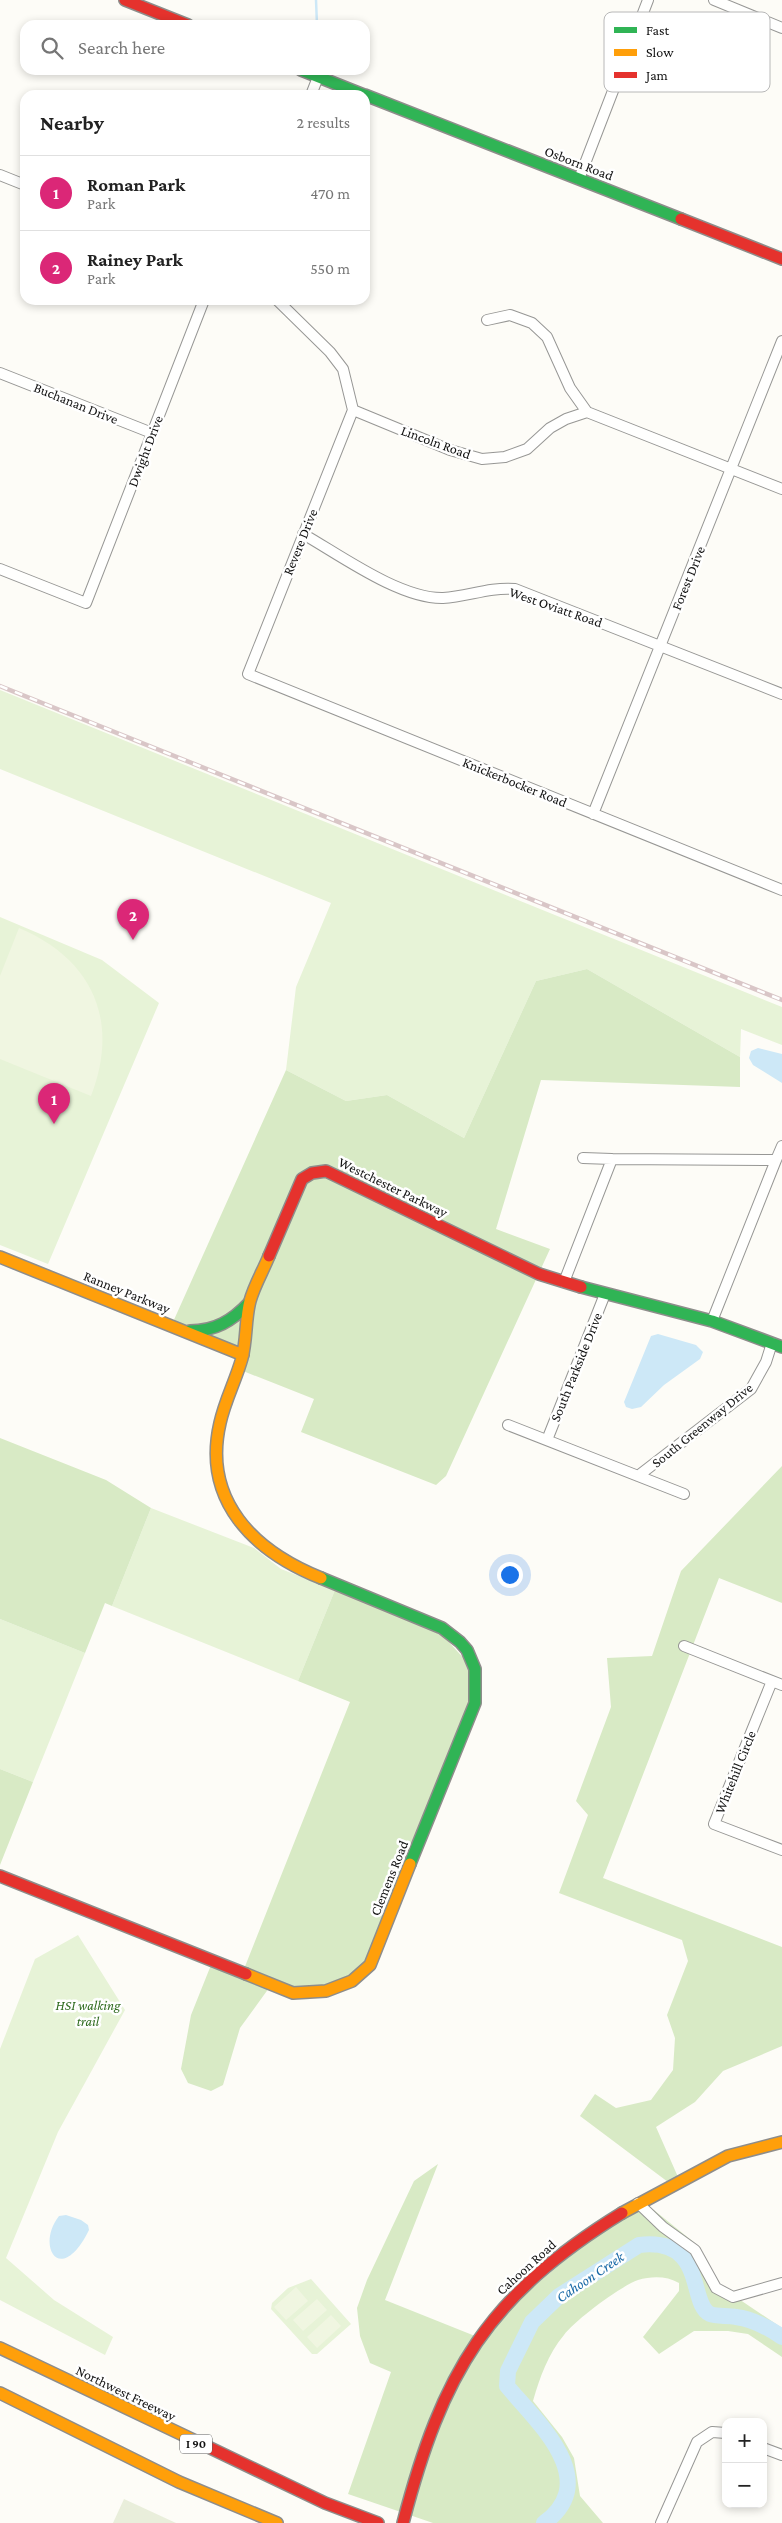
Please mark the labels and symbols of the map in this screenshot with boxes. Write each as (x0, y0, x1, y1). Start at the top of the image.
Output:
legend (604, 12, 770, 92)
text: Fast (646, 22, 670, 38)
text: Slow (646, 44, 674, 60)
text: Jam (644, 67, 668, 83)
street label: Osborn Road (542, 143, 616, 184)
street label: Buchanan Drive (32, 379, 120, 427)
street label: Dwight Drive (124, 413, 166, 489)
street label: Lincoln Road (399, 422, 474, 462)
street label: Revere Drive (279, 507, 321, 577)
street label: Forest Drive (668, 544, 708, 612)
street label: West Oviatt Road (507, 584, 605, 631)
street label: Knickerbocker Road (460, 754, 570, 810)
pin: 2 (117, 899, 149, 940)
pin: 1 (38, 1083, 70, 1124)
street label: Westchester Parkway (336, 1154, 451, 1221)
street label: Ranney Parkway (81, 1267, 173, 1317)
street label: South Parkside Drive (547, 1310, 605, 1424)
street label: South Greenway Drive (648, 1379, 756, 1471)
your location (497, 1562, 523, 1588)
street label: Whitehill Circle (711, 1728, 759, 1816)
street label: Clemens Road (367, 1838, 412, 1918)
park label: HSI walking trail (56, 1997, 121, 2029)
street label: Cahoon Road (493, 2236, 560, 2298)
water label: Cahoon Creek (553, 2248, 628, 2305)
street label: Northwest Freeway (73, 2362, 179, 2424)
road number: I 90 (180, 2434, 212, 2454)

